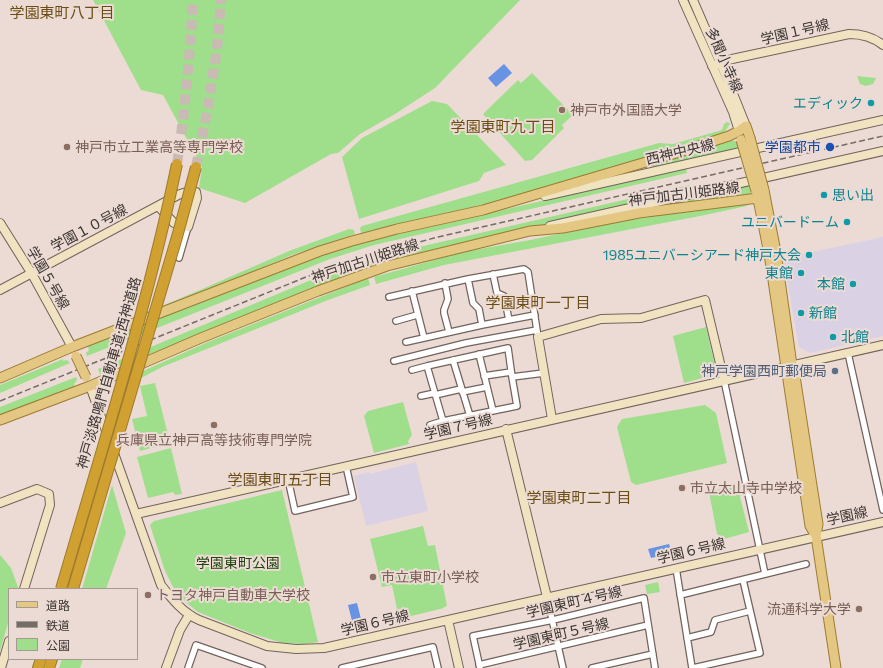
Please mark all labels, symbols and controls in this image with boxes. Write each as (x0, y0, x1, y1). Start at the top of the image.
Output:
district label: 学園東町八丁目 (10, 4, 114, 22)
street label: 学園１号線 (759, 16, 831, 48)
street label: 多聞小寺線 (702, 25, 746, 95)
place label: エディック (793, 95, 863, 111)
marker: エディック (866, 98, 876, 108)
place label: 神戸市外国語大学 (570, 102, 682, 118)
marker: 神戸市外国語大学 (557, 105, 567, 115)
district label: 学園東町九丁目 (451, 118, 555, 136)
street label: 西神中央線 (644, 136, 716, 168)
place label: 神戸市立工業高等専門学校 (75, 139, 243, 155)
place label: 学園都市 (765, 139, 821, 155)
marker: 学園都市 (824, 141, 836, 153)
marker: 神戸市立工業高等専門学校 (62, 142, 72, 152)
street label: 神戸加古川姫路線 (627, 179, 741, 209)
place label: 思い出 (832, 187, 874, 203)
marker: 思い出 (819, 190, 829, 200)
street label: 学園１０号線 (48, 201, 130, 255)
place label: ユニバードーム (741, 214, 839, 230)
marker: ユニバードーム (842, 217, 852, 227)
street label: 神戸加古川姫路線 (309, 236, 421, 286)
street label: 学園５号線 (23, 243, 73, 313)
place label: 1985ユニバーシアード神戸大会 (603, 247, 801, 263)
marker: 1985ユニバーシアード神戸大会 (804, 250, 814, 260)
place label: 東館 (765, 265, 793, 281)
marker: 東館 (796, 268, 806, 278)
street label: 神戸淡路鳴門自動車道;西神道路 (73, 275, 145, 471)
place label: 本館 (817, 276, 845, 292)
marker: 本館 (848, 279, 858, 289)
district label: 学園東町一丁目 (486, 294, 590, 312)
place label: 新館 (809, 305, 837, 321)
marker: 新館 (796, 308, 806, 318)
place label: 北館 (841, 329, 869, 345)
marker: 北館 (828, 332, 838, 342)
place label: 神戸学園西町郵便局 (701, 363, 827, 379)
marker: 神戸学園西町郵便局 (830, 366, 840, 376)
street label: 学園７号線 (422, 411, 494, 443)
marker: 兵庫県立神戸高等技術専門学院 (209, 420, 219, 430)
place label: 兵庫県立神戸高等技術専門学院 (116, 432, 312, 448)
district label: 学園東町五丁目 (228, 471, 332, 489)
place label: 市立太山寺中学校 (690, 480, 802, 496)
marker: 市立太山寺中学校 (677, 483, 687, 493)
district label: 学園東町二丁目 (527, 489, 631, 507)
street label: 学園線 (825, 503, 869, 529)
street label: 学園６号線 (655, 535, 727, 567)
park label: 学園東町公園 (196, 555, 280, 571)
place label: 市立東町小学校 (381, 569, 479, 585)
marker: 市立東町小学校 (368, 572, 378, 582)
street label: 学園東町４号線 (524, 583, 624, 621)
place label: トヨタ神戸自動車大学校 (156, 587, 310, 603)
legend (8, 588, 138, 660)
marker: トヨタ神戸自動車大学校 (143, 590, 153, 600)
text: 道路 (46, 598, 70, 612)
place label: 流通科学大学 (767, 601, 851, 617)
marker: 流通科学大学 (854, 604, 864, 614)
street label: 学園６号線 (339, 607, 411, 639)
street label: 学園東町５号線 (511, 615, 611, 653)
text: 鉄道 (46, 618, 70, 632)
text: 公園 (46, 638, 70, 652)

